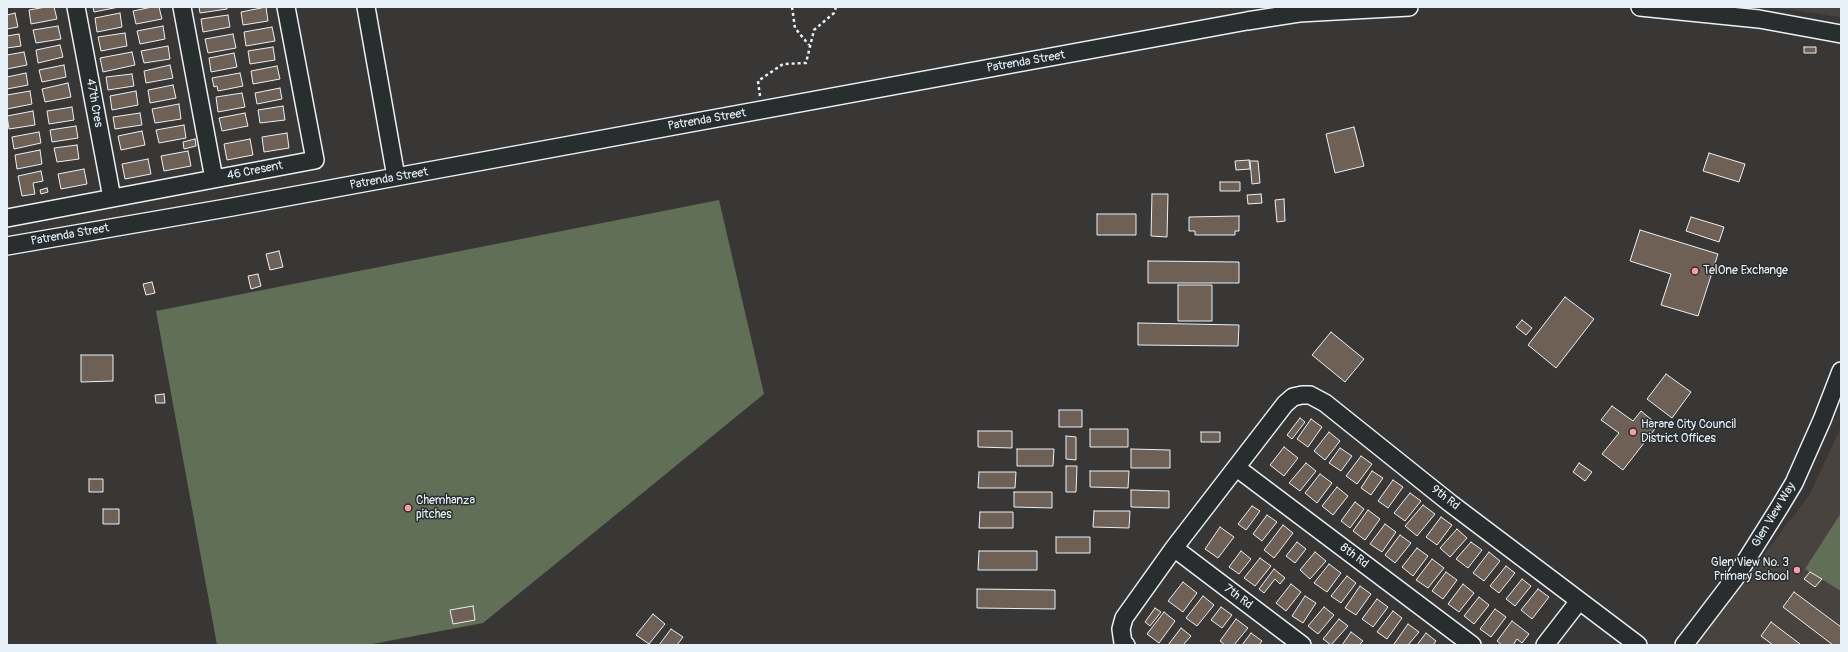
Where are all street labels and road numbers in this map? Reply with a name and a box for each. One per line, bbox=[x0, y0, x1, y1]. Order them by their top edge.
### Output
street label: Patrenda Street bbox=[986, 48, 1066, 76]
street label: 47th Cres bbox=[83, 78, 105, 128]
street label: Patrenda Street bbox=[667, 106, 747, 134]
street label: 46 Cresent bbox=[226, 159, 284, 183]
street label: Patrenda Street bbox=[349, 165, 429, 193]
street label: Patrenda Street bbox=[30, 221, 110, 249]
street label: Glen View Way bbox=[1749, 480, 1799, 550]
street label: 9th Rd bbox=[1428, 482, 1462, 514]
street label: 8th Rd bbox=[1337, 541, 1371, 571]
street label: 7th Rd bbox=[1221, 582, 1255, 612]

